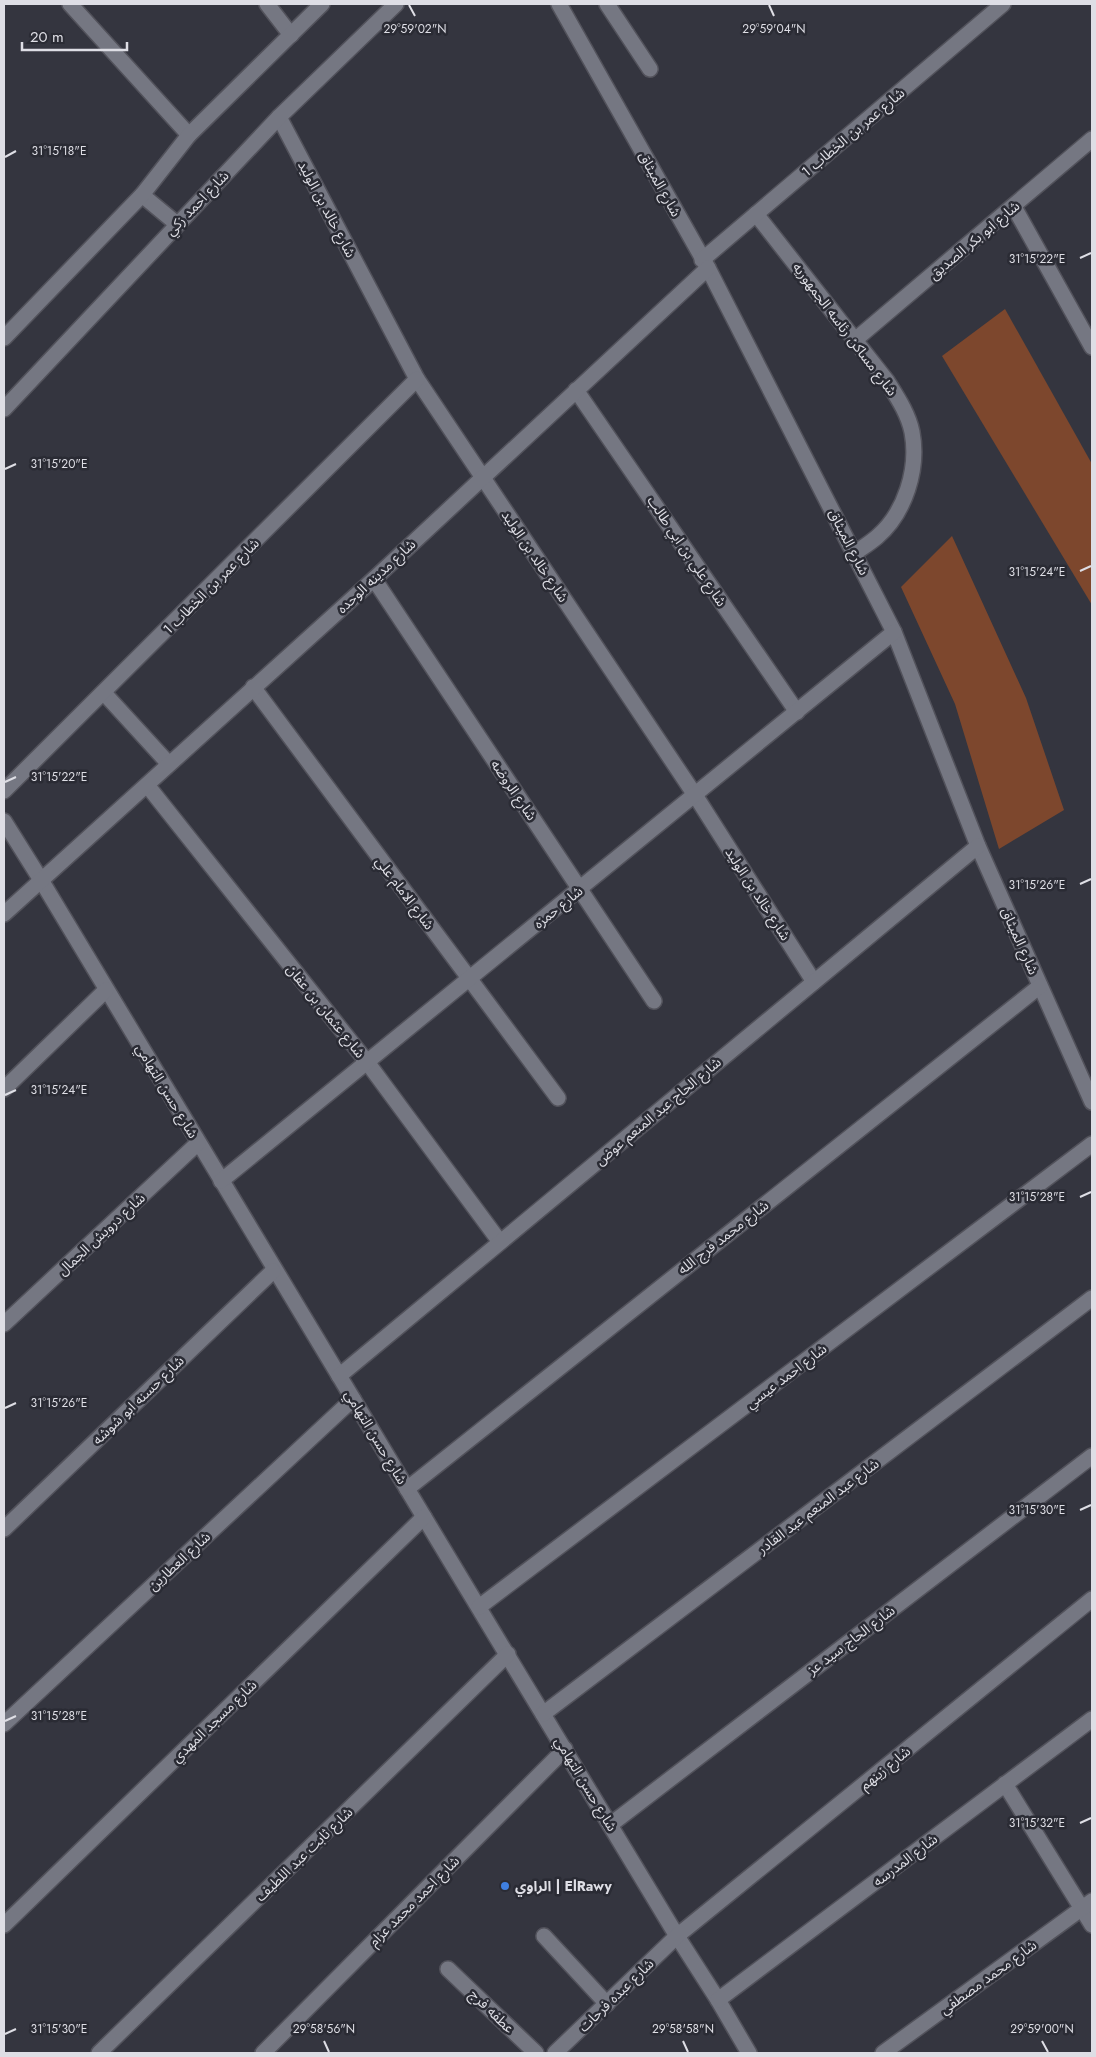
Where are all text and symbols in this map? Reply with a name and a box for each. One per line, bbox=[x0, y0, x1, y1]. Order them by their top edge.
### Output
scale bar bbox=[22, 20, 128, 52]
text: 29°59'02"N bbox=[383, 20, 447, 38]
text: 29°59'04"N bbox=[742, 20, 806, 38]
text: 20 m bbox=[30, 26, 64, 48]
street label: شارع عمر بن الخطاب 1 bbox=[797, 83, 909, 182]
text: 31°15'18"E bbox=[31, 142, 87, 160]
street label: شارع الميثاق bbox=[633, 148, 686, 221]
street label: شارع خالد بن الوليد bbox=[292, 157, 361, 261]
street label: شارع احمد زكي bbox=[161, 166, 234, 241]
street label: شارع ابو بكر الصديق bbox=[924, 196, 1024, 285]
text: 31°15'22"E bbox=[1009, 250, 1065, 268]
street label: شارع مساكن رئاسه الجمهوريه bbox=[787, 258, 902, 401]
text: 31°15'20"E bbox=[30, 455, 88, 473]
street label: شارع علي بن ابي طالب bbox=[641, 492, 732, 611]
street label: شارع الميثاق bbox=[823, 505, 874, 579]
street label: شارع خالد بن الوليد bbox=[496, 506, 573, 607]
street label: شارع عمر بن الخطاب 1 bbox=[158, 533, 264, 639]
street label: شارع مدينه الوحده bbox=[332, 534, 421, 619]
text: 31°15'24"E bbox=[1009, 563, 1065, 581]
street label: شارع الروضه bbox=[485, 756, 542, 825]
text: 31°15'22"E bbox=[31, 768, 87, 786]
street label: شارع خالد بن الوليد bbox=[720, 844, 796, 945]
street label: شارع الامام علي bbox=[370, 852, 439, 934]
text: 31°15'26"E bbox=[1009, 876, 1065, 894]
street label: شارع حمزه bbox=[529, 881, 588, 934]
street label: شارع الميثاق bbox=[995, 904, 1044, 978]
street label: شارع عثمان بن عفان bbox=[281, 960, 370, 1063]
street label: شارع حسن التهامي bbox=[130, 1040, 203, 1143]
street label: شارع الحاج عبد المنعم عوض bbox=[591, 1052, 726, 1171]
text: 31°15'24"E bbox=[31, 1081, 87, 1099]
street label: شارع درويش الجمال bbox=[53, 1188, 150, 1281]
text: 31°15'28"E bbox=[1009, 1188, 1065, 1206]
street label: شارع محمد فرج الله bbox=[673, 1195, 773, 1280]
street label: شارع احمد عيسي bbox=[741, 1339, 832, 1414]
street label: شارع حسنه ابو شوشه bbox=[88, 1351, 189, 1450]
street label: شارع حسن التهامي bbox=[339, 1386, 412, 1489]
text: 31°15'26"E bbox=[31, 1394, 87, 1412]
street label: شارع عبد المنعم عبد القادر bbox=[752, 1454, 884, 1560]
text: 31°15'30"E bbox=[1009, 1501, 1065, 1519]
street label: شارع العطارين bbox=[143, 1527, 215, 1596]
street label: شارع الحاج سيد عز bbox=[802, 1600, 900, 1681]
street label: شارع مسجد المهدي bbox=[167, 1675, 262, 1768]
text: 31°15'28"E bbox=[31, 1707, 87, 1725]
street label: شارع حسن التهامي bbox=[549, 1733, 622, 1836]
street label: شارع زينهم bbox=[855, 1741, 915, 1795]
street label: شارع ثابت عبد اللطيف bbox=[251, 1802, 358, 1906]
text: 31°15'32"E bbox=[1009, 1814, 1065, 1832]
street label: شارع المدرسه bbox=[868, 1829, 942, 1892]
street label: شارع احمد محمد عزام bbox=[364, 1851, 465, 1952]
place label: الراوي | ElRawy bbox=[515, 1876, 612, 1897]
marker: الراوي | ElRawy bbox=[499, 1880, 511, 1892]
street label: شارع محمد مصطفي bbox=[935, 1935, 1041, 2020]
street label: شارع عبده فرحات bbox=[574, 1954, 659, 2037]
street label: عطفه فرج bbox=[464, 1984, 519, 2038]
text: 31°15'30"E bbox=[31, 2020, 87, 2038]
text: 29°58'56"N bbox=[293, 2020, 355, 2038]
text: 29°58'58"N bbox=[652, 2020, 714, 2038]
text: 29°59'00"N bbox=[1010, 2020, 1074, 2038]

